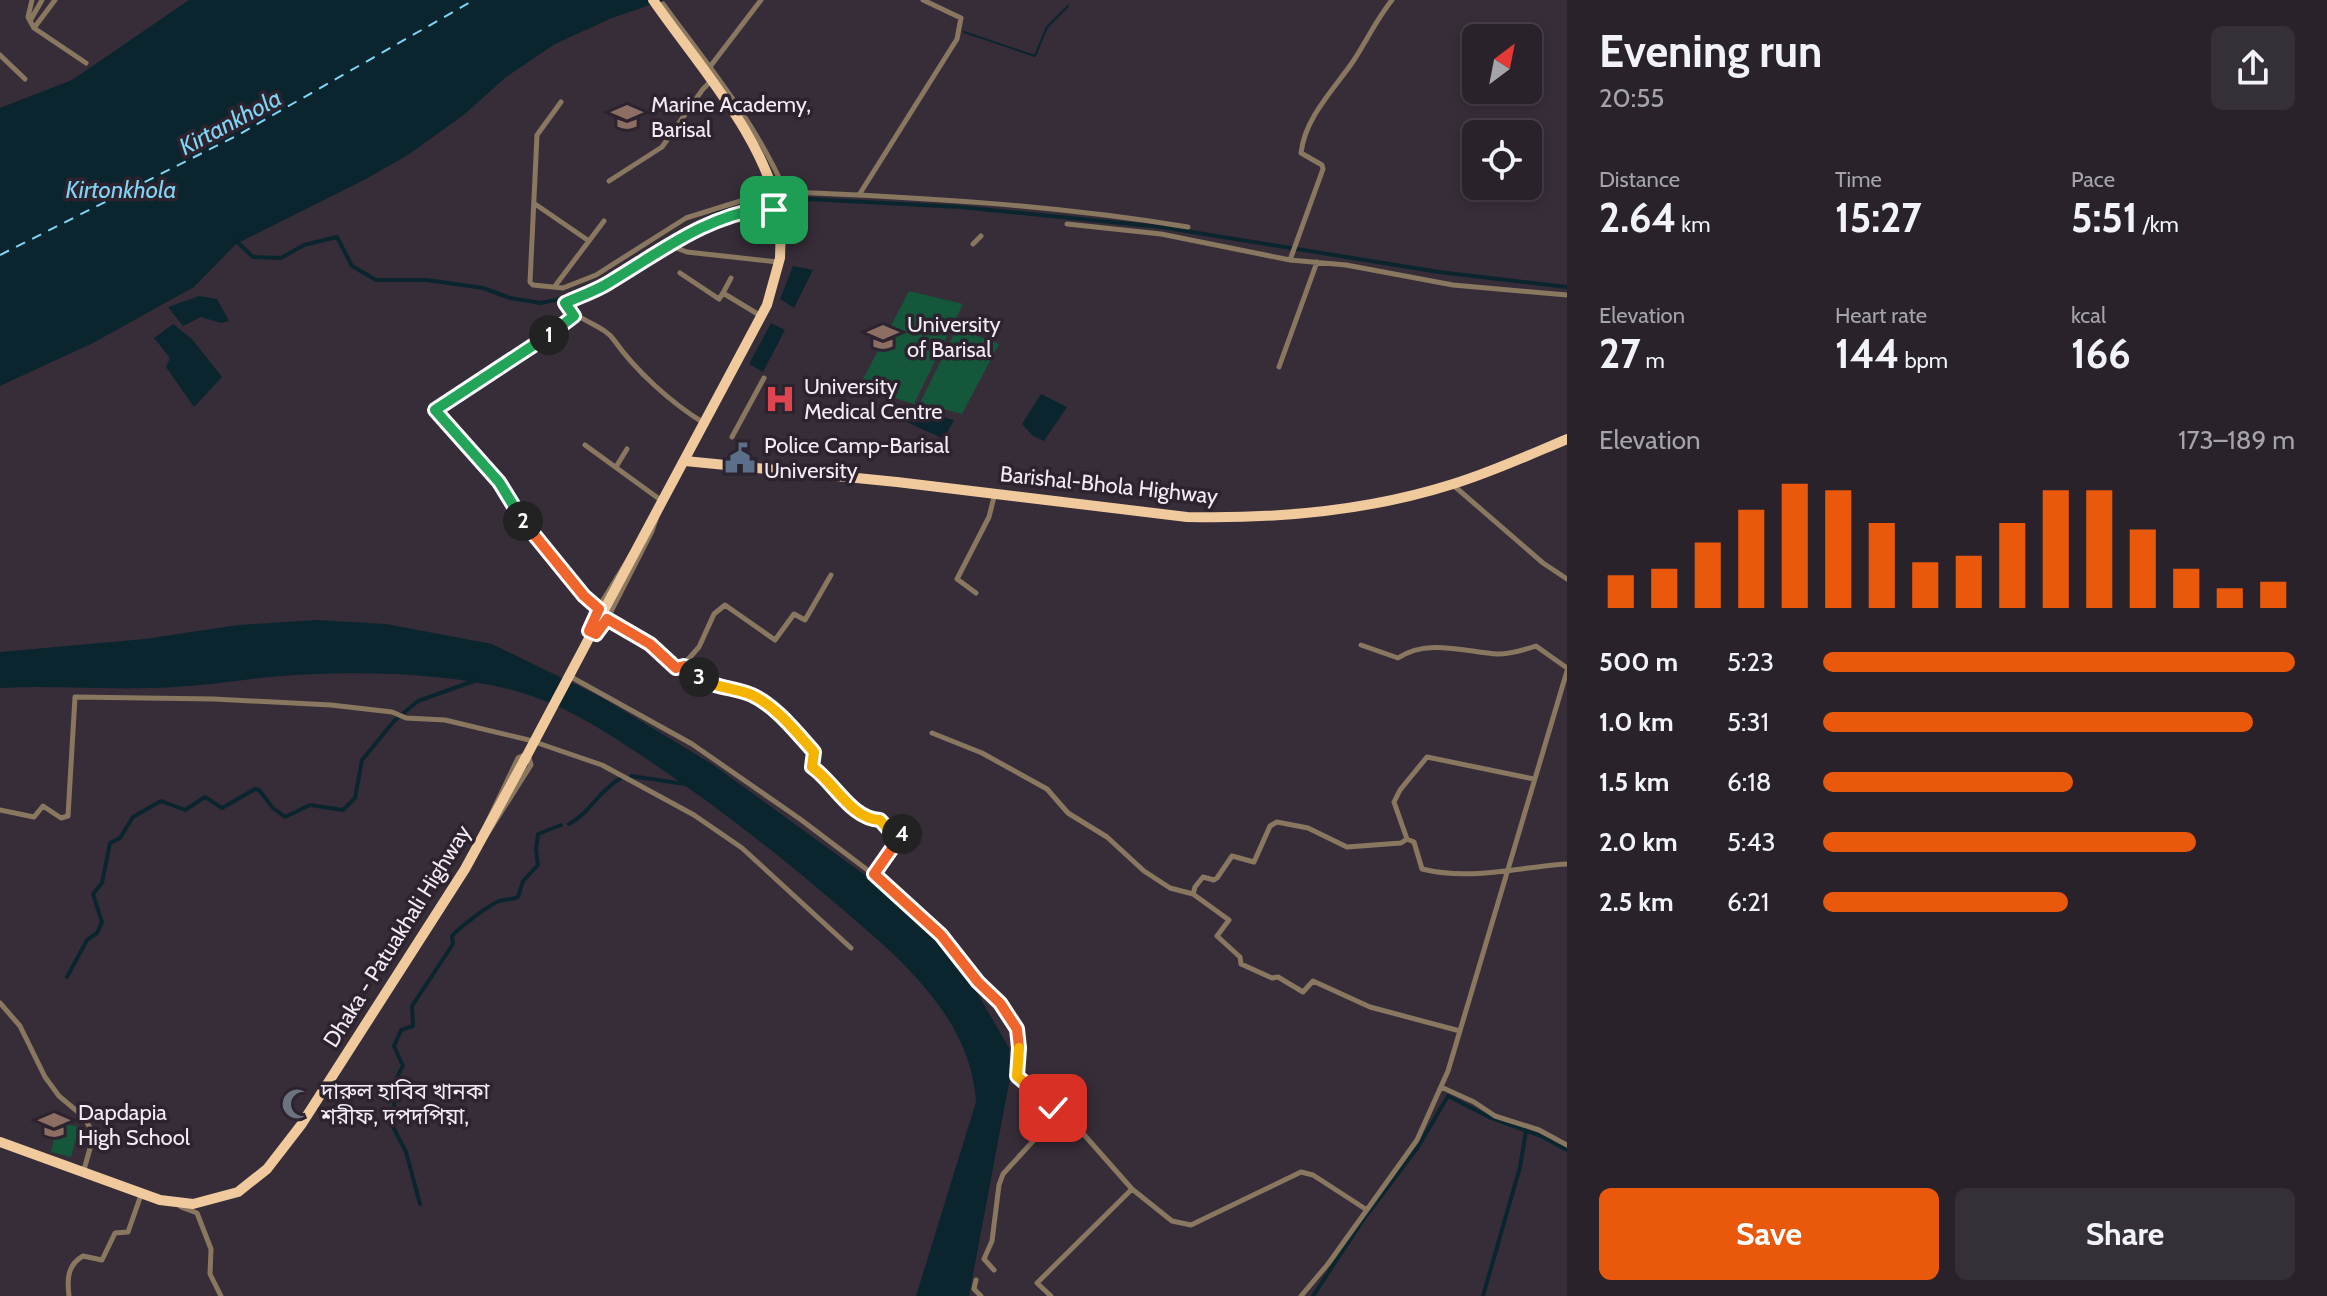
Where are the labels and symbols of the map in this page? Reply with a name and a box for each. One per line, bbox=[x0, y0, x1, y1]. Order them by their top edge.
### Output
north arrow bbox=[1462, 24, 1542, 104]
water label: Kirtankhola bbox=[174, 83, 286, 161]
place label: Marine Academy, Barisal bbox=[651, 91, 811, 143]
school or university icon: Marine Academy, Barisal bbox=[610, 100, 644, 134]
water label: Kirtonkhola bbox=[65, 175, 177, 204]
pin bbox=[740, 176, 808, 244]
place label: University of Barisal bbox=[907, 311, 1001, 363]
pin: 1 bbox=[529, 315, 569, 355]
school or university icon: University of Barisal bbox=[866, 320, 900, 354]
place label: University Medical Centre bbox=[804, 373, 942, 425]
hospital icon: University Medical Centre bbox=[763, 382, 797, 416]
place label: Police Camp-Barisal University bbox=[764, 432, 950, 484]
public building icon: Police Camp-Barisal University bbox=[723, 441, 757, 475]
street label: Barishal-Bhola Highway bbox=[999, 460, 1219, 510]
pin: 2 bbox=[503, 501, 543, 541]
pin: 3 bbox=[679, 657, 719, 697]
pin: 4 bbox=[882, 814, 922, 854]
street label: Dhaka - Patuakhali Highway bbox=[317, 820, 477, 1052]
pin bbox=[1019, 1074, 1087, 1142]
place label: দারুল হাবিব খানকা শরীফ, দপদপিয়া, bbox=[320, 1078, 490, 1130]
mosque icon: দারুল হাবিব খানকা শরীফ, দপদপিয়া, bbox=[280, 1087, 314, 1121]
place label: Dapdapia High School bbox=[78, 1099, 191, 1151]
school or university icon: Dapdapia High School bbox=[37, 1108, 71, 1142]

